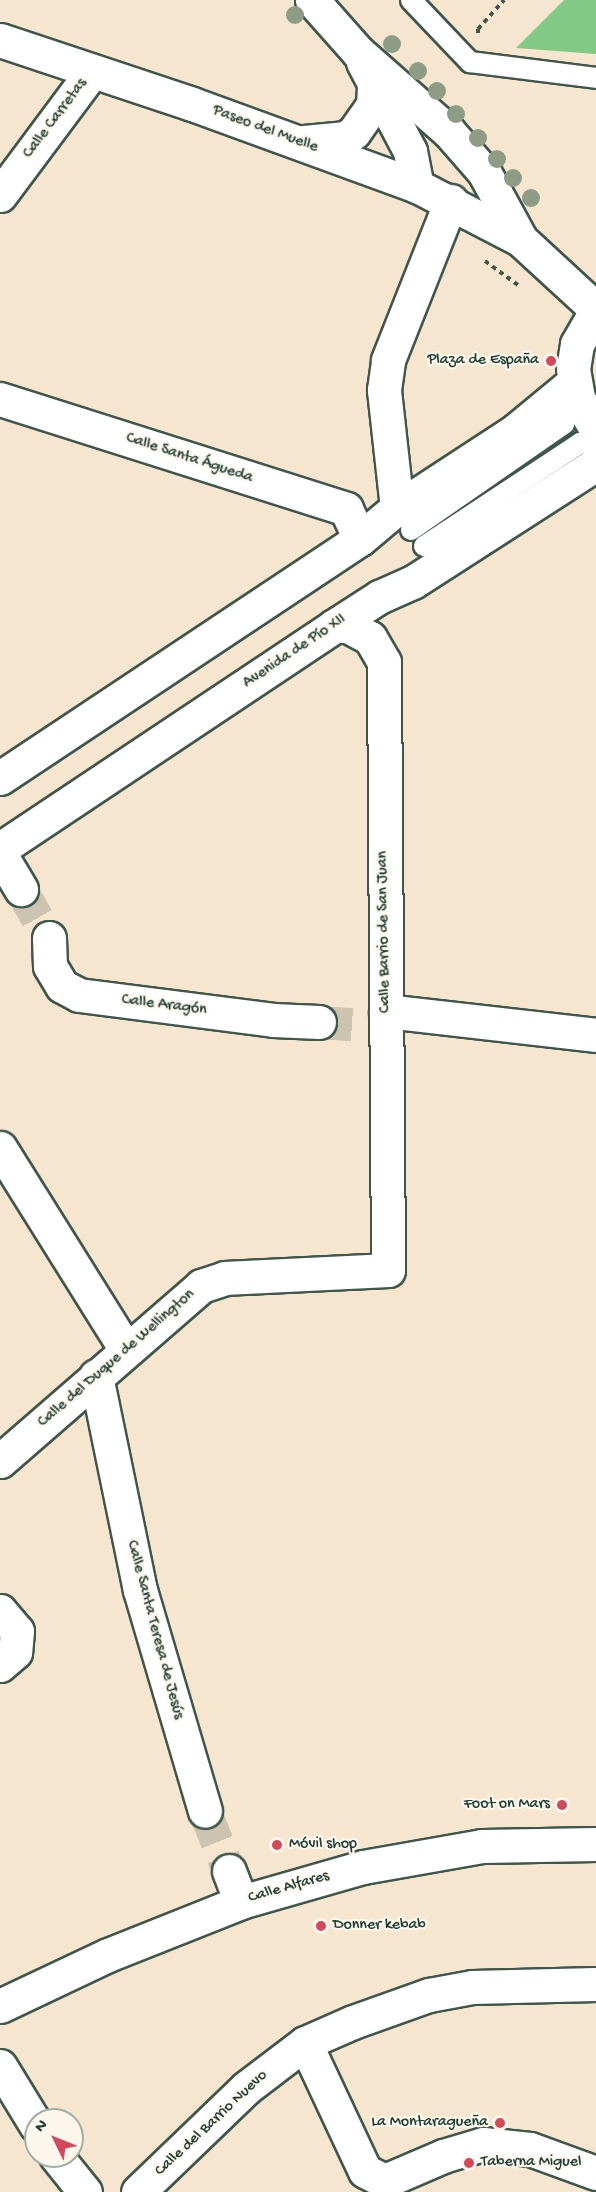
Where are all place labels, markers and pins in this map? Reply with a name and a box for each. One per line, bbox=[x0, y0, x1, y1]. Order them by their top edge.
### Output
place label: Plaza de España bbox=[428, 351, 539, 371]
marker: Plaza de España bbox=[544, 354, 558, 368]
place label: Foot on Mars bbox=[464, 1795, 550, 1815]
marker: Foot on Mars bbox=[555, 1798, 569, 1812]
place label: Móvil shop bbox=[289, 1835, 357, 1855]
marker: Móvil shop bbox=[270, 1838, 284, 1852]
place label: Donner kebab bbox=[333, 1916, 426, 1936]
marker: Donner kebab bbox=[314, 1919, 328, 1933]
place label: La Montaragueña bbox=[371, 2113, 488, 2133]
marker: La Montaragueña bbox=[493, 2116, 507, 2130]
place label: Taberna Miguel bbox=[481, 2153, 582, 2173]
marker: Taberna Miguel bbox=[462, 2156, 476, 2170]

